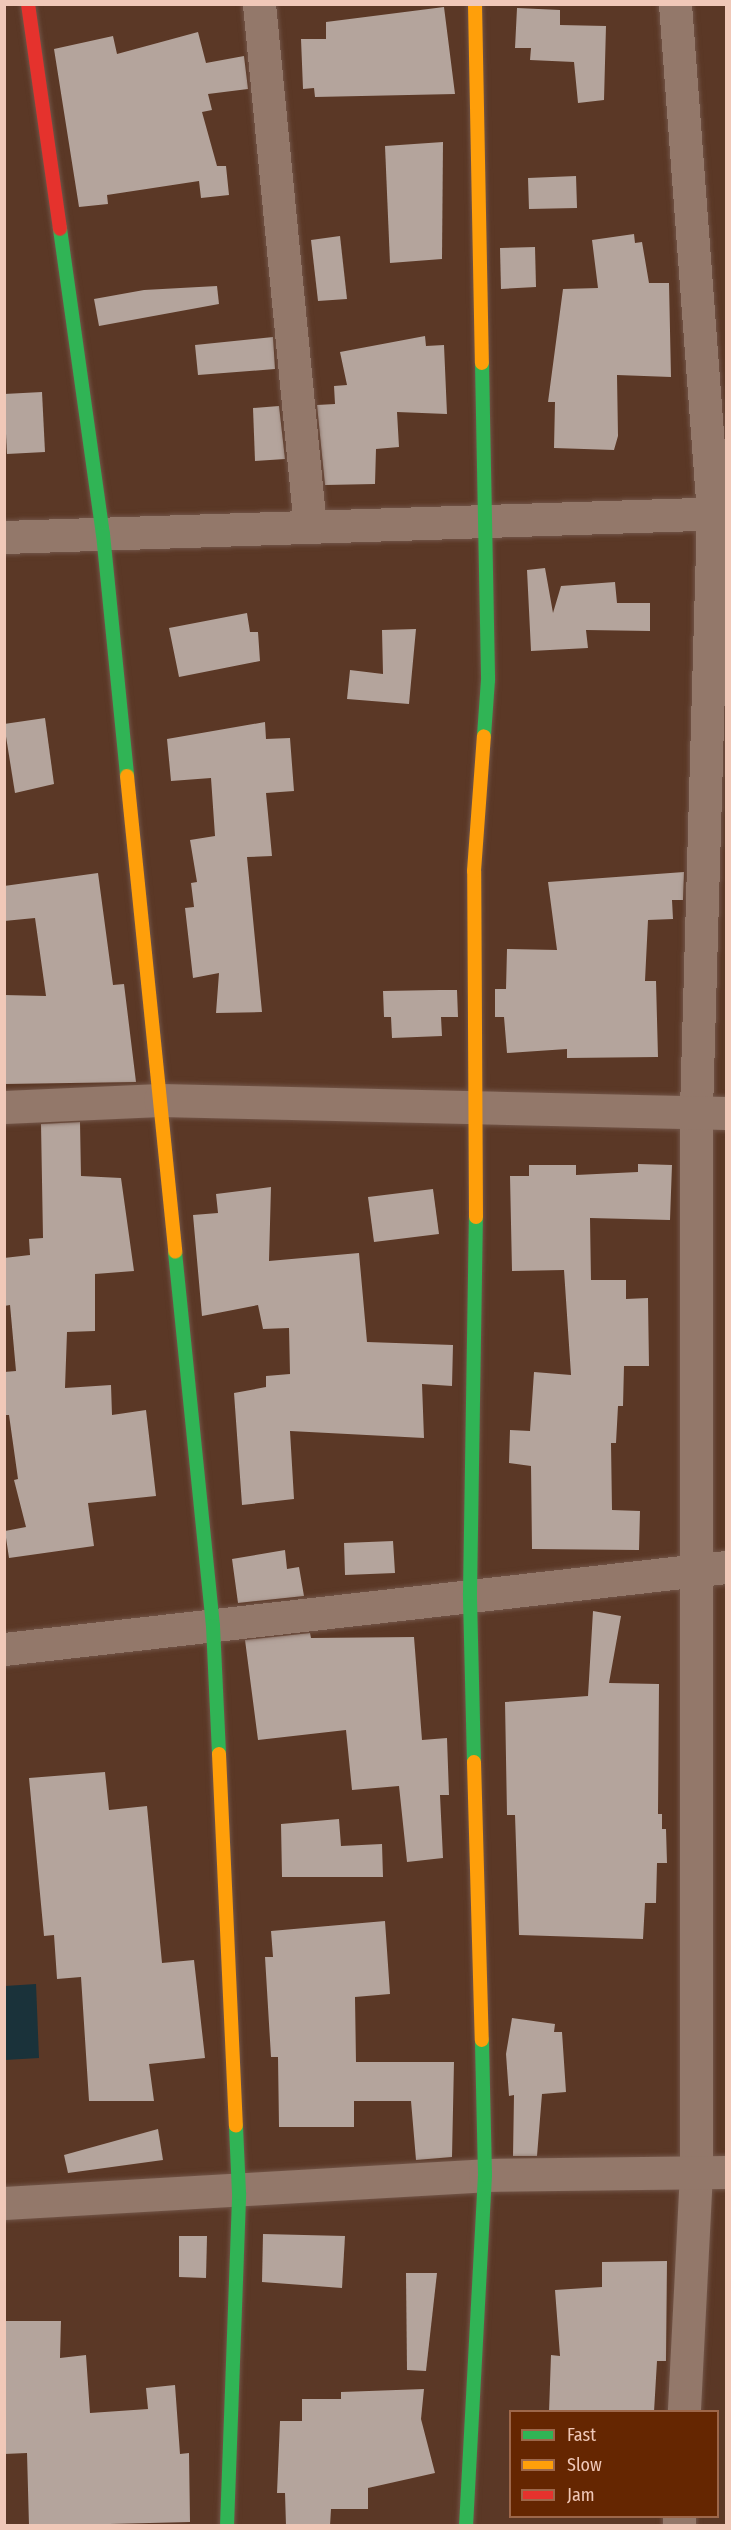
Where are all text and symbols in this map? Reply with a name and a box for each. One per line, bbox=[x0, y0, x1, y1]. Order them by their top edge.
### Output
legend bbox=[509, 2410, 719, 2518]
text: Fast bbox=[567, 2424, 596, 2446]
text: Slow bbox=[567, 2454, 602, 2476]
text: Jam bbox=[567, 2484, 595, 2506]

